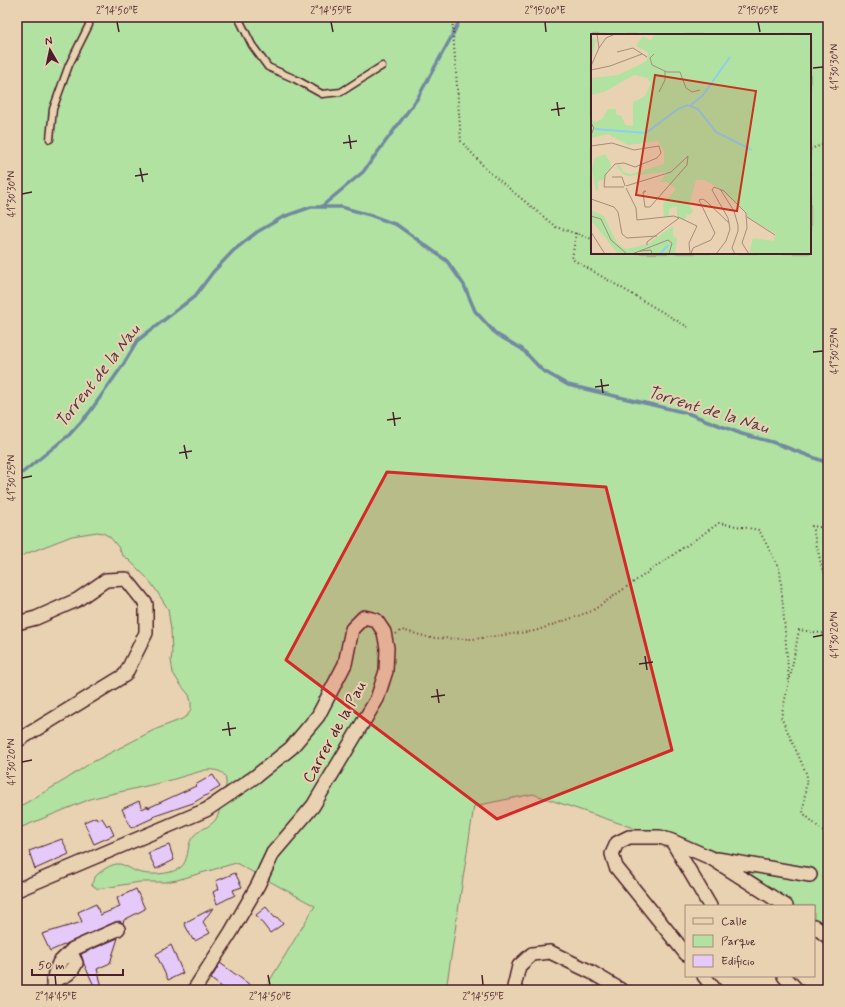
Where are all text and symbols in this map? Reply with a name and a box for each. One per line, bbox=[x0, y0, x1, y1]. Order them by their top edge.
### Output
text: 2°14'50"E bbox=[96, 4, 138, 18]
text: 2°14'55"E bbox=[310, 4, 352, 18]
text: 2°15'00"E bbox=[525, 4, 566, 18]
text: 2°15'05"E bbox=[738, 4, 778, 18]
north arrow bbox=[30, 30, 70, 70]
text: N bbox=[44, 34, 53, 49]
inset map bbox=[591, 34, 811, 254]
text: 41°30'30"N bbox=[828, 43, 842, 90]
text: 41°30'30"N bbox=[5, 170, 19, 217]
water label: Torrent de la Nau bbox=[51, 319, 146, 432]
text: 41°30'25"N bbox=[828, 327, 842, 374]
water label: Torrent de la Nau bbox=[645, 381, 773, 439]
text: 41°30'25"N bbox=[5, 454, 19, 501]
text: 41°30'20"N bbox=[828, 611, 842, 658]
street label: Carrer de la Pau bbox=[298, 677, 372, 787]
text: 41°30'20"N bbox=[5, 738, 19, 785]
legend bbox=[685, 905, 815, 977]
text: Calle bbox=[721, 914, 747, 930]
text: Parque bbox=[721, 934, 756, 950]
scale bar bbox=[32, 951, 123, 977]
text: Edificio bbox=[721, 954, 755, 970]
text: 50 m bbox=[38, 958, 65, 974]
text: 2°14'45"E bbox=[35, 990, 77, 1004]
text: 2°14'50"E bbox=[249, 990, 291, 1004]
text: 2°14'55"E bbox=[462, 990, 504, 1004]

